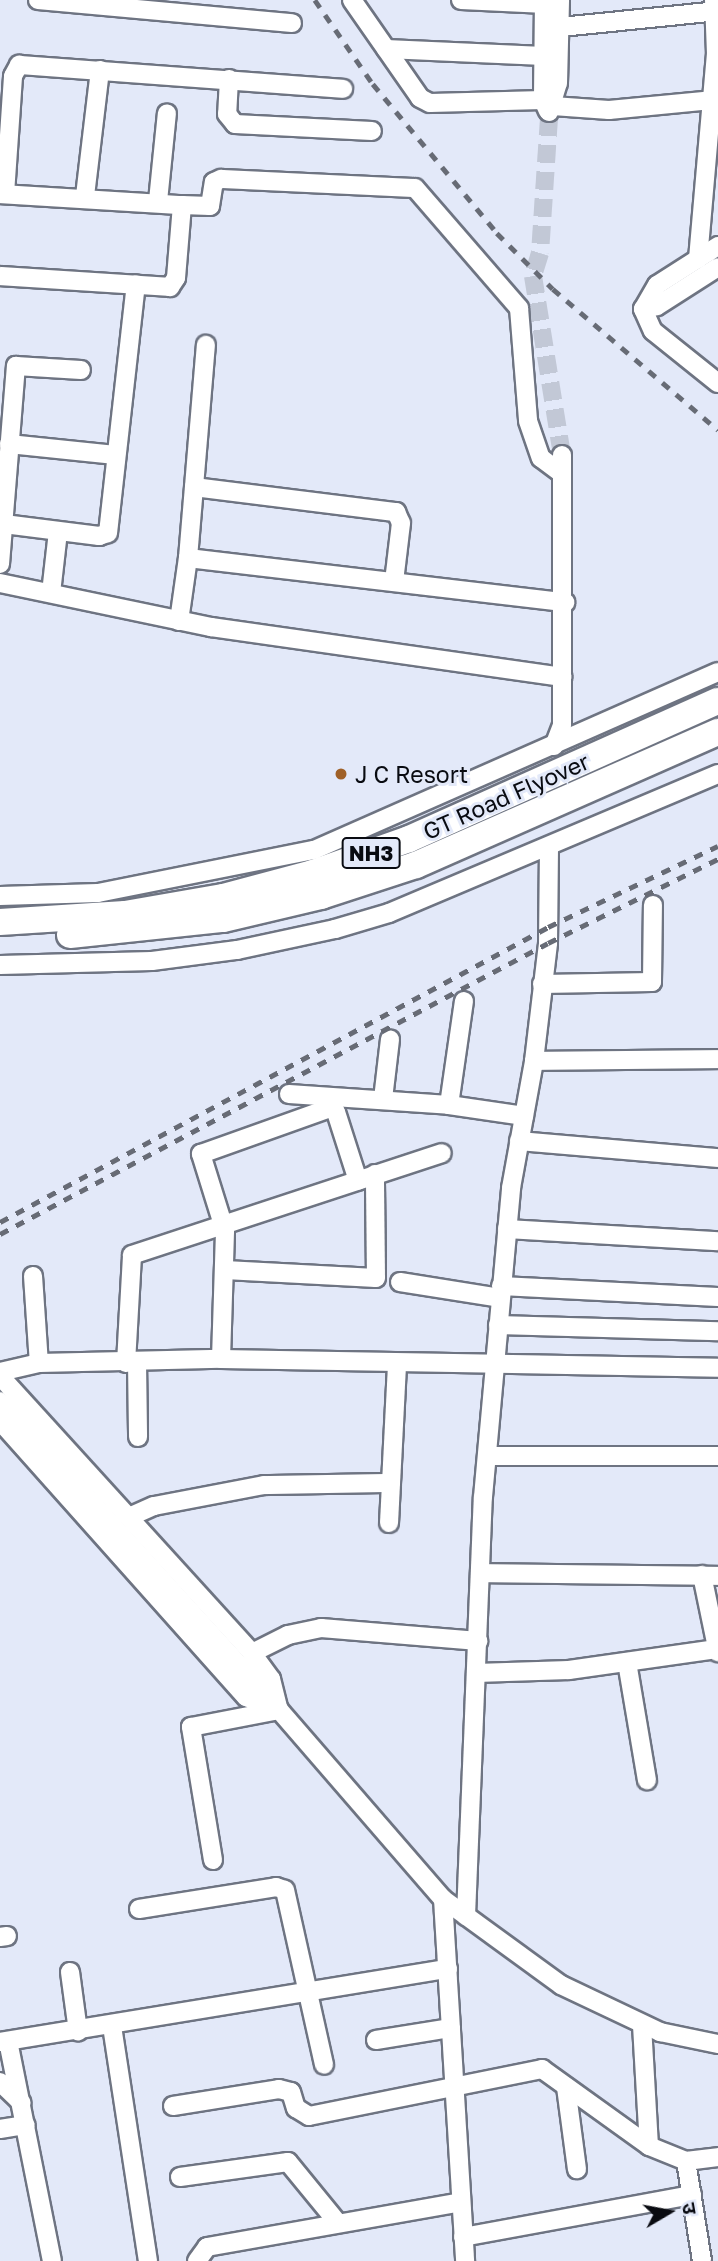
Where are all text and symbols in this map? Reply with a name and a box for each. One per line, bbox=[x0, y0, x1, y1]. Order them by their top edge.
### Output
street label: GT Road Flyover bbox=[419, 747, 593, 845]
place label: J C Resort bbox=[355, 760, 468, 788]
marker: J C Resort bbox=[333, 766, 349, 782]
road number: NH3 bbox=[341, 836, 401, 870]
north arrow bbox=[634, 2177, 704, 2247]
text: उ bbox=[678, 2201, 702, 2216]

